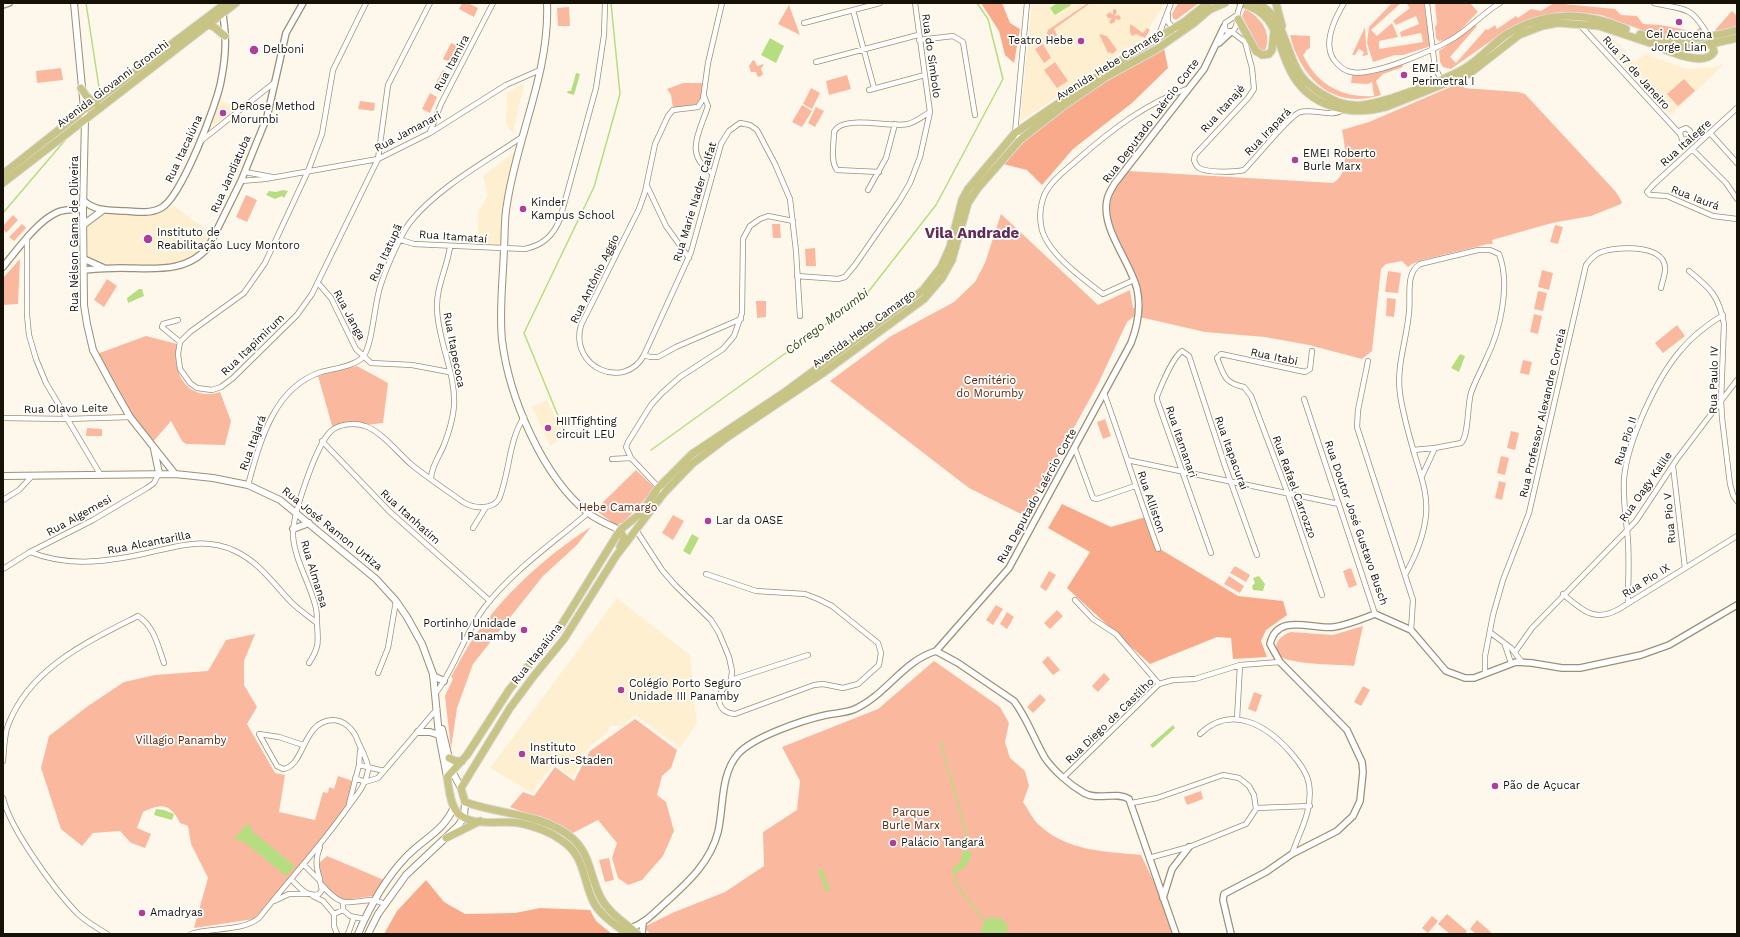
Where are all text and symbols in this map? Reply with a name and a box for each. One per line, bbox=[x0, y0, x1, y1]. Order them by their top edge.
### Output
street label: Rua do Símbolo bbox=[919, 13, 943, 99]
marker: Cei Acucena Jorge Lian bbox=[1674, 17, 1684, 27]
street label: Avenida Hebe Camargo bbox=[1054, 27, 1166, 103]
place label: Cei Acucena Jorge Lian bbox=[1646, 28, 1712, 54]
street label: Rua Itamira bbox=[432, 33, 472, 93]
place label: Teatro Hebe bbox=[1008, 34, 1073, 48]
street label: Rua 17 de Janeiro bbox=[1600, 34, 1672, 112]
marker: Teatro Hebe bbox=[1076, 36, 1086, 46]
street label: Avenida Giovanni Gronchi bbox=[54, 38, 172, 130]
place label: Delboni bbox=[263, 43, 304, 57]
marker: Delboni bbox=[248, 44, 260, 56]
street label: Rua Deputado Laércio Corte bbox=[1100, 56, 1202, 186]
place label: EMEI Perimetral I bbox=[1412, 62, 1475, 88]
marker: EMEI Perimetral I bbox=[1399, 70, 1409, 80]
street label: Rua Itanajé bbox=[1198, 82, 1248, 136]
place label: DeRose Method Morumbi bbox=[231, 100, 315, 126]
street label: Rua Irapará bbox=[1242, 105, 1294, 159]
marker: DeRose Method Morumbi bbox=[218, 108, 228, 118]
street label: Rua Jamanari bbox=[373, 109, 443, 155]
street label: Rua Itacaiúna bbox=[163, 113, 205, 185]
street label: Rua Italegre bbox=[1658, 117, 1714, 169]
street label: Rua Jandiatuba bbox=[208, 133, 254, 215]
street label: Rua Marie Nader Calfat bbox=[670, 141, 720, 263]
place label: EMEI Roberto Burle Marx bbox=[1303, 147, 1376, 173]
marker: EMEI Roberto Burle Marx bbox=[1290, 155, 1300, 165]
street label: Rua Nélson Gama de Oliveira bbox=[68, 156, 82, 312]
street label: Rua Iaurá bbox=[1669, 183, 1721, 213]
place label: Kinder Kampus School bbox=[531, 196, 615, 222]
marker: Kinder Kampus School bbox=[518, 204, 528, 214]
street label: Rua Itatupã bbox=[367, 222, 405, 284]
district label: Vila Andrade bbox=[925, 225, 1019, 243]
place label: Instituto de Reabilitação Lucy Montoro bbox=[157, 226, 300, 252]
street label: Rua Itamataí bbox=[418, 228, 488, 246]
street label: Rua Antônio Aggio bbox=[568, 232, 622, 326]
marker: Instituto de Reabilitação Lucy Montoro bbox=[142, 233, 154, 245]
water label: Córrego Morumbi bbox=[783, 286, 871, 358]
street label: Avenida Hebe Camargo bbox=[810, 287, 918, 371]
street label: Rua Janga bbox=[330, 288, 368, 342]
street label: Rua Itapimirum bbox=[219, 311, 287, 379]
street label: Rua Itapecoca bbox=[440, 311, 468, 389]
street label: Rua Professor Alexandre Correia bbox=[1517, 327, 1569, 499]
street label: Rua Itabi bbox=[1249, 346, 1299, 368]
street label: Rua Paulo IV bbox=[1707, 346, 1721, 414]
park label: Cemitério do Morumby bbox=[956, 374, 1024, 400]
street label: Rua Olavo Leite bbox=[24, 402, 108, 416]
street label: Rua Itamanari bbox=[1163, 404, 1199, 480]
street label: Rua Itajará bbox=[237, 414, 269, 472]
street label: Rua Itapacuraí bbox=[1212, 414, 1250, 492]
place label: HIITfighting circuit LEU bbox=[556, 415, 617, 441]
street label: Rua Pio II bbox=[1612, 415, 1640, 467]
marker: HIITfighting circuit LEU bbox=[543, 423, 553, 433]
street label: Rua Deputado Laércio Corte bbox=[994, 426, 1080, 566]
street label: Rua Rafael Carrozzo bbox=[1269, 434, 1319, 540]
street label: Rua Doutor José Gustavo Busch bbox=[1322, 439, 1390, 607]
street label: Rua Oagy Kalile bbox=[1617, 449, 1675, 525]
street label: Rua Alliston bbox=[1134, 469, 1168, 535]
street label: Rua José Ramon Urtiza bbox=[279, 484, 385, 574]
street label: Rua Itanhatim bbox=[377, 487, 443, 547]
street label: Rua Pio V bbox=[1661, 492, 1679, 544]
street label: Rua Algemesi bbox=[44, 493, 114, 539]
park label: Hebe Camargo bbox=[579, 501, 657, 515]
place label: Lar da OASE bbox=[716, 514, 783, 528]
marker: Lar da OASE bbox=[703, 516, 713, 526]
street label: Rua Alcantarilla bbox=[106, 528, 192, 558]
street label: Rua Almansa bbox=[297, 539, 331, 609]
street label: Rua Pio IX bbox=[1620, 561, 1672, 601]
place label: Portinho Unidade I Panamby bbox=[423, 617, 516, 643]
street label: Rua Itapaiúna bbox=[509, 621, 565, 687]
marker: Portinho Unidade I Panamby bbox=[519, 625, 529, 635]
street label: Rua Diego de Castilho bbox=[1063, 675, 1157, 767]
place label: Colégio Porto Seguro Unidade III Panamby bbox=[629, 677, 741, 703]
marker: Colégio Porto Seguro Unidade III Panamby bbox=[616, 685, 626, 695]
park label: Villagio Panamby bbox=[135, 734, 227, 748]
place label: Instituto Martius-Staden bbox=[530, 741, 613, 767]
marker: Instituto Martius-Staden bbox=[517, 749, 527, 759]
place label: Pão de Açucar bbox=[1503, 779, 1580, 793]
marker: Pão de Açucar bbox=[1490, 781, 1500, 791]
park label: Parque Burle Marx bbox=[882, 806, 940, 832]
place label: Palácio Tangará bbox=[901, 836, 984, 850]
marker: Palácio Tangará bbox=[888, 838, 898, 848]
place label: Amadryas bbox=[150, 906, 203, 920]
marker: Amadryas bbox=[137, 908, 147, 918]

